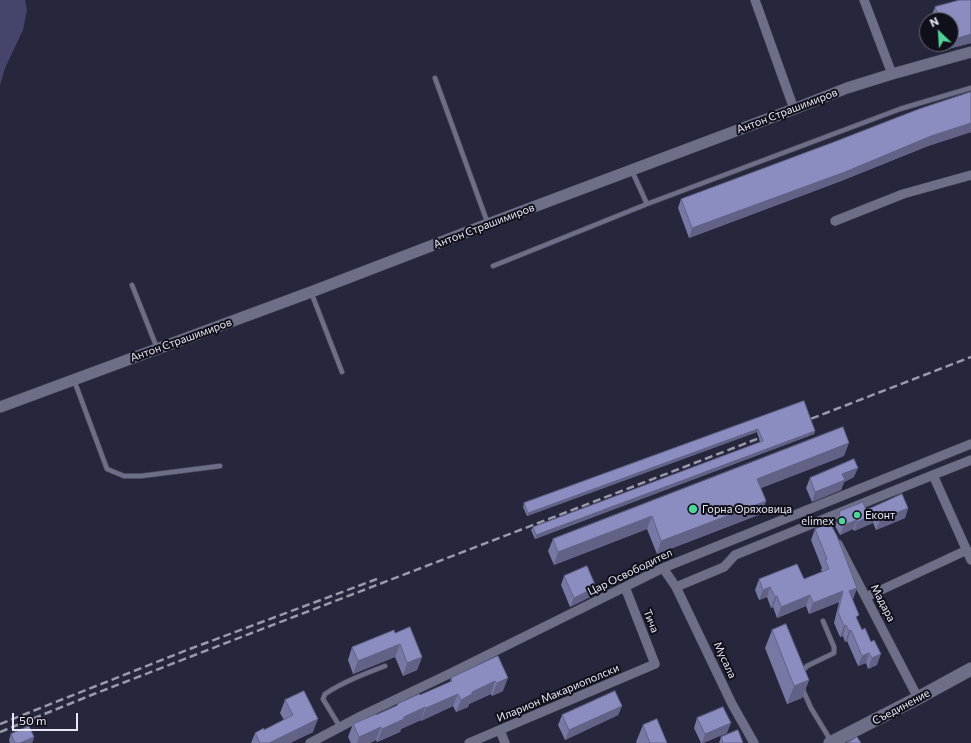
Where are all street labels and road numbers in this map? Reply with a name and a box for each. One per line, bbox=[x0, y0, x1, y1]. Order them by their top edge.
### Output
street label: Антон Страшимиров bbox=[735, 86, 839, 136]
street label: Антон Страшимиров bbox=[432, 201, 536, 251]
street label: Антон Страшимиров bbox=[128, 316, 234, 364]
street label: Цар Освободител bbox=[585, 546, 675, 598]
street label: Мадара bbox=[868, 582, 898, 624]
street label: Тича bbox=[640, 607, 662, 635]
street label: Мусала bbox=[711, 640, 739, 680]
street label: Иларион Макариополски bbox=[495, 661, 621, 725]
street label: Съединение bbox=[870, 686, 932, 728]

